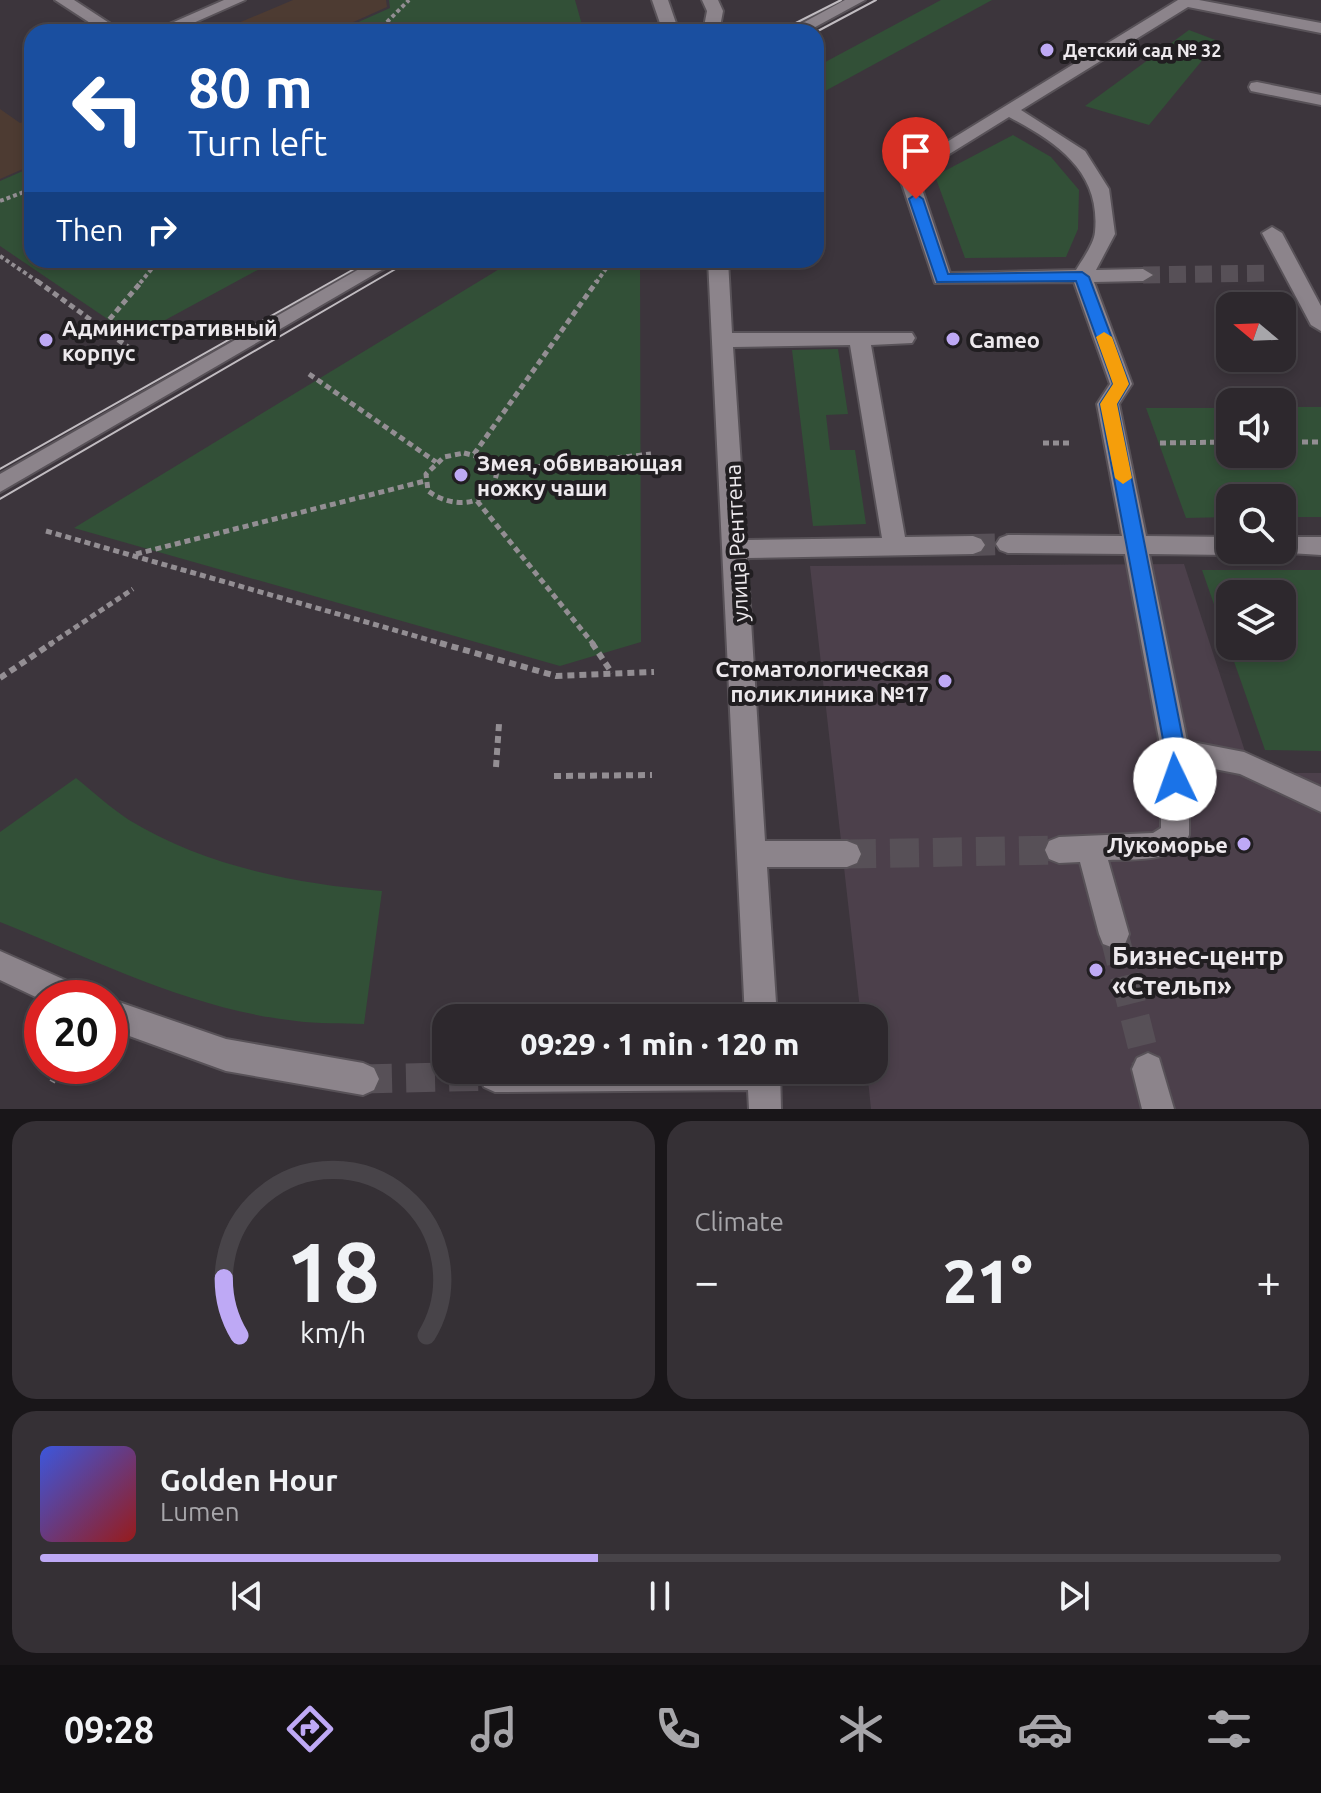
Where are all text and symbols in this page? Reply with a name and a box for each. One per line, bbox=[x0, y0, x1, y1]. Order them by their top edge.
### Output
place label: Детский сад № 32 bbox=[1063, 40, 1221, 60]
marker: Детский сад № 32 bbox=[1038, 41, 1056, 59]
icon: left bbox=[56, 56, 160, 160]
text: 80 m bbox=[188, 56, 313, 119]
pin bbox=[882, 117, 950, 199]
text: Turn left bbox=[188, 122, 327, 163]
icon: arrive bbox=[894, 129, 938, 173]
icon: right bbox=[140, 208, 184, 252]
text: Then bbox=[56, 213, 124, 247]
north arrow bbox=[1216, 292, 1296, 372]
map controls bbox=[1216, 292, 1296, 660]
place label: Административный корпус bbox=[62, 315, 278, 365]
place label: Cameo bbox=[969, 327, 1040, 352]
marker: Cameo bbox=[944, 330, 962, 348]
marker: Административный корпус bbox=[37, 331, 55, 349]
button: sound bbox=[1216, 388, 1296, 468]
place label: Змея, обвивающая ножку чаши bbox=[477, 450, 683, 500]
street label: улица Рентгена bbox=[719, 463, 753, 623]
marker: Змея, обвивающая ножку чаши bbox=[452, 466, 470, 484]
button: search bbox=[1216, 484, 1296, 564]
button: layers bbox=[1216, 580, 1296, 660]
place label: Стоматологическая поликлиника №17 bbox=[715, 656, 929, 706]
marker: Стоматологическая поликлиника №17 bbox=[936, 672, 954, 690]
position arrow bbox=[1133, 737, 1217, 821]
place label: Лукоморье bbox=[1107, 832, 1228, 857]
marker: Лукоморье bbox=[1235, 835, 1253, 853]
place label: Бизнес-центр «Стельп» bbox=[1112, 941, 1284, 1000]
marker: Бизнес-центр «Стельп» bbox=[1087, 961, 1105, 979]
speed limit sign: 20 bbox=[24, 980, 128, 1084]
text: 09:29 · 1 min · 120 m bbox=[521, 1027, 799, 1061]
text: Climate bbox=[695, 1207, 784, 1236]
text: 18 bbox=[286, 1224, 380, 1318]
text: 21° bbox=[943, 1247, 1032, 1314]
text: − bbox=[695, 1256, 719, 1305]
text: + bbox=[1256, 1256, 1281, 1305]
text: km/h bbox=[300, 1316, 366, 1348]
text: Golden Hour bbox=[160, 1463, 338, 1497]
text: Lumen bbox=[160, 1497, 240, 1526]
icon: previous bbox=[225, 1574, 269, 1618]
icon: pause bbox=[638, 1574, 682, 1618]
icon: next bbox=[1052, 1574, 1096, 1618]
icon: directions bbox=[282, 1701, 338, 1757]
icon: music bbox=[466, 1701, 522, 1757]
icon: phone bbox=[650, 1701, 706, 1757]
icon: climate bbox=[833, 1701, 889, 1757]
icon: car bbox=[1017, 1701, 1073, 1757]
icon: filters bbox=[1201, 1701, 1257, 1757]
text: 09:28 bbox=[64, 1709, 154, 1750]

